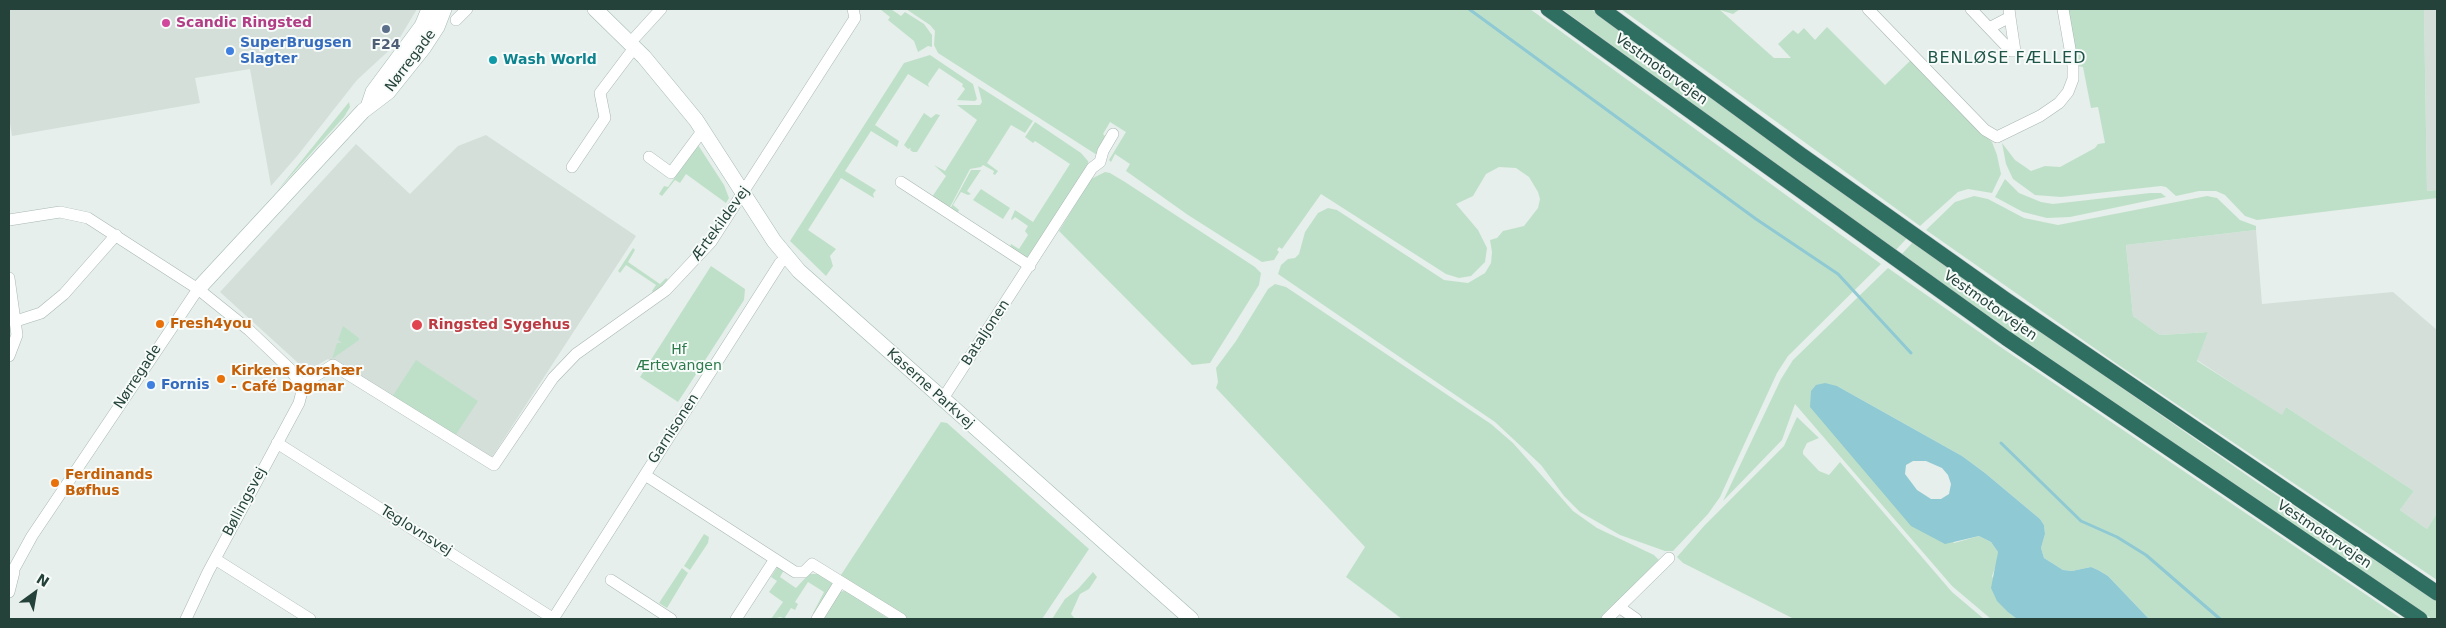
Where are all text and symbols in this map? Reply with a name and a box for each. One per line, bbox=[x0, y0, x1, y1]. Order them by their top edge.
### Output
place label: Scandic Ringsted bbox=[176, 15, 312, 31]
marker: Scandic Ringsted bbox=[160, 17, 172, 29]
marker: F24 bbox=[380, 23, 392, 35]
street label: Nørregade bbox=[382, 27, 440, 95]
street label: Vestmotorvejen bbox=[1611, 31, 1711, 109]
place label: SuperBrugsen Slagter bbox=[240, 35, 352, 68]
place label: F24 bbox=[371, 37, 401, 53]
marker: SuperBrugsen Slagter bbox=[224, 45, 236, 57]
district label: BENLØSE FÆLLED bbox=[1926, 49, 2088, 69]
place label: Wash World bbox=[503, 52, 597, 68]
marker: Wash World bbox=[487, 54, 499, 66]
street label: Ærtekildevej bbox=[688, 184, 754, 264]
street label: Vestmotorvejen bbox=[1940, 268, 2040, 344]
street label: Bataljonen bbox=[959, 297, 1013, 369]
place label: Fresh4you bbox=[170, 316, 252, 332]
place label: Ringsted Sygehus bbox=[428, 317, 570, 333]
marker: Fresh4you bbox=[154, 318, 166, 330]
marker: Ringsted Sygehus bbox=[410, 318, 424, 332]
street label: Nørregade bbox=[111, 342, 165, 412]
park label: Hf Ærtevangen bbox=[636, 342, 722, 374]
street label: Kaserne Parkvej bbox=[883, 345, 977, 433]
place label: Kirkens Korshær - Café Dagmar bbox=[231, 363, 362, 396]
marker: Kirkens Korshær - Café Dagmar bbox=[215, 373, 227, 385]
place label: Fornis bbox=[161, 377, 210, 393]
marker: Fornis bbox=[145, 379, 157, 391]
street label: Garnisonen bbox=[645, 391, 703, 467]
street label: Bøllingsvej bbox=[220, 465, 270, 539]
place label: Ferdinands Bøfhus bbox=[65, 467, 153, 500]
marker: Ferdinands Bøfhus bbox=[49, 477, 61, 489]
street label: Vestmotorvejen bbox=[2274, 497, 2374, 573]
street label: Teglovnsvej bbox=[377, 502, 455, 560]
north arrow bbox=[10, 568, 60, 618]
text: N bbox=[34, 570, 52, 590]

